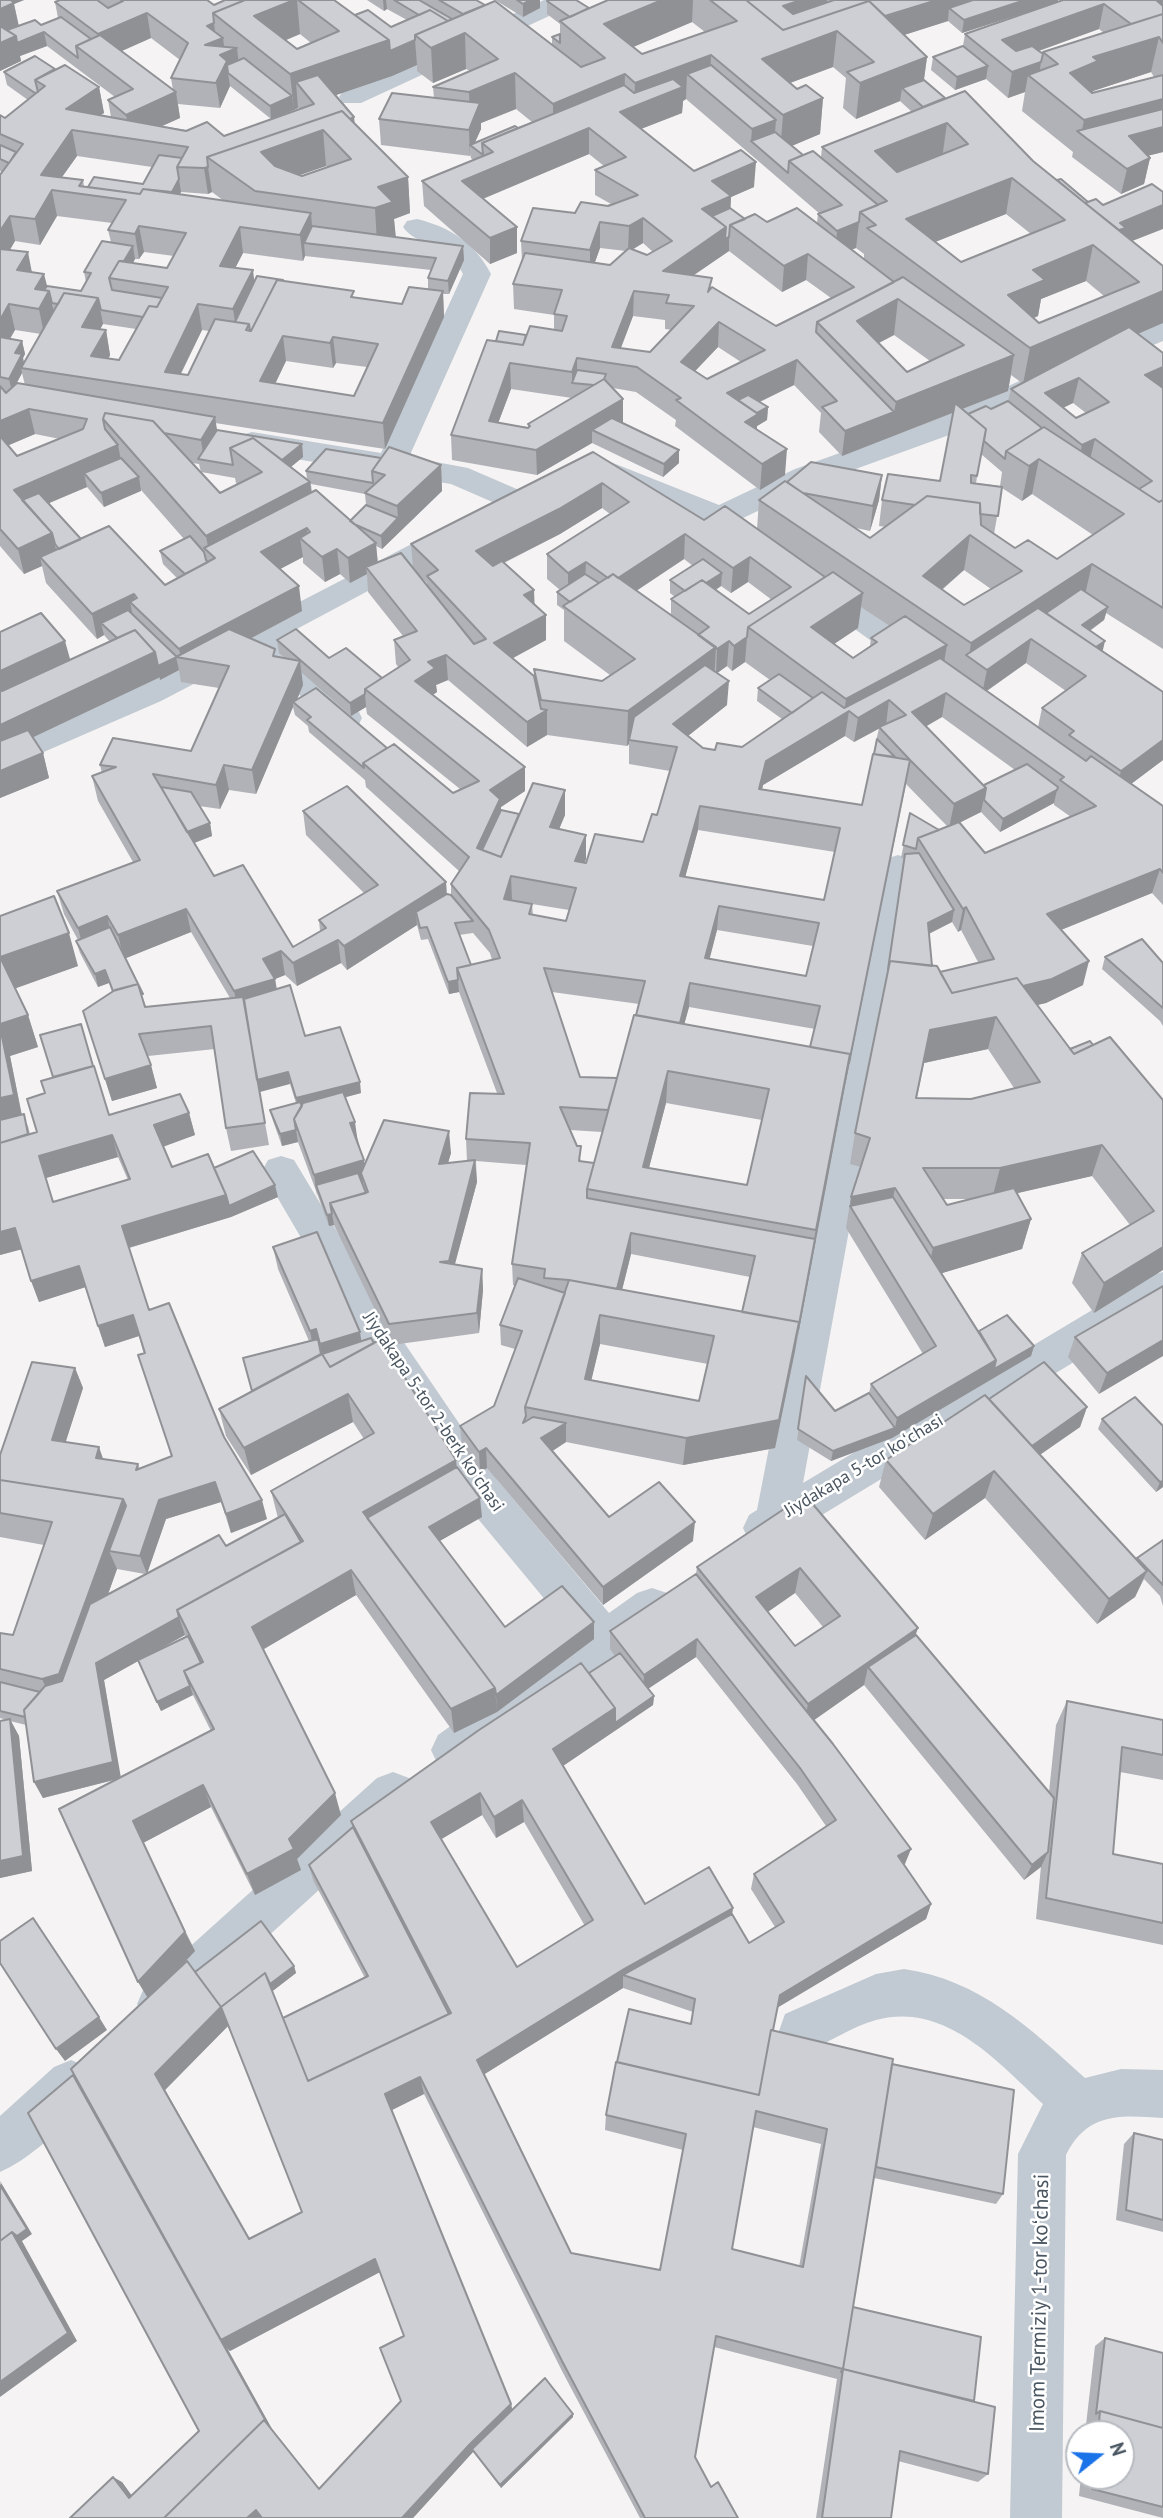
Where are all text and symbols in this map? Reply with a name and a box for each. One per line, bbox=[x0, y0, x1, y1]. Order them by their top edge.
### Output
street label: Jiydakapa 5-tor 2-berk koʻchasi bbox=[358, 1308, 508, 1516]
street label: Jiydakapa 5-tor koʻchasi bbox=[780, 1410, 948, 1522]
street label: Imom Termiziy 1-tor koʻchasi bbox=[1025, 2174, 1055, 2432]
north arrow bbox=[1065, 2420, 1135, 2490]
text: N bbox=[1105, 2439, 1131, 2459]

